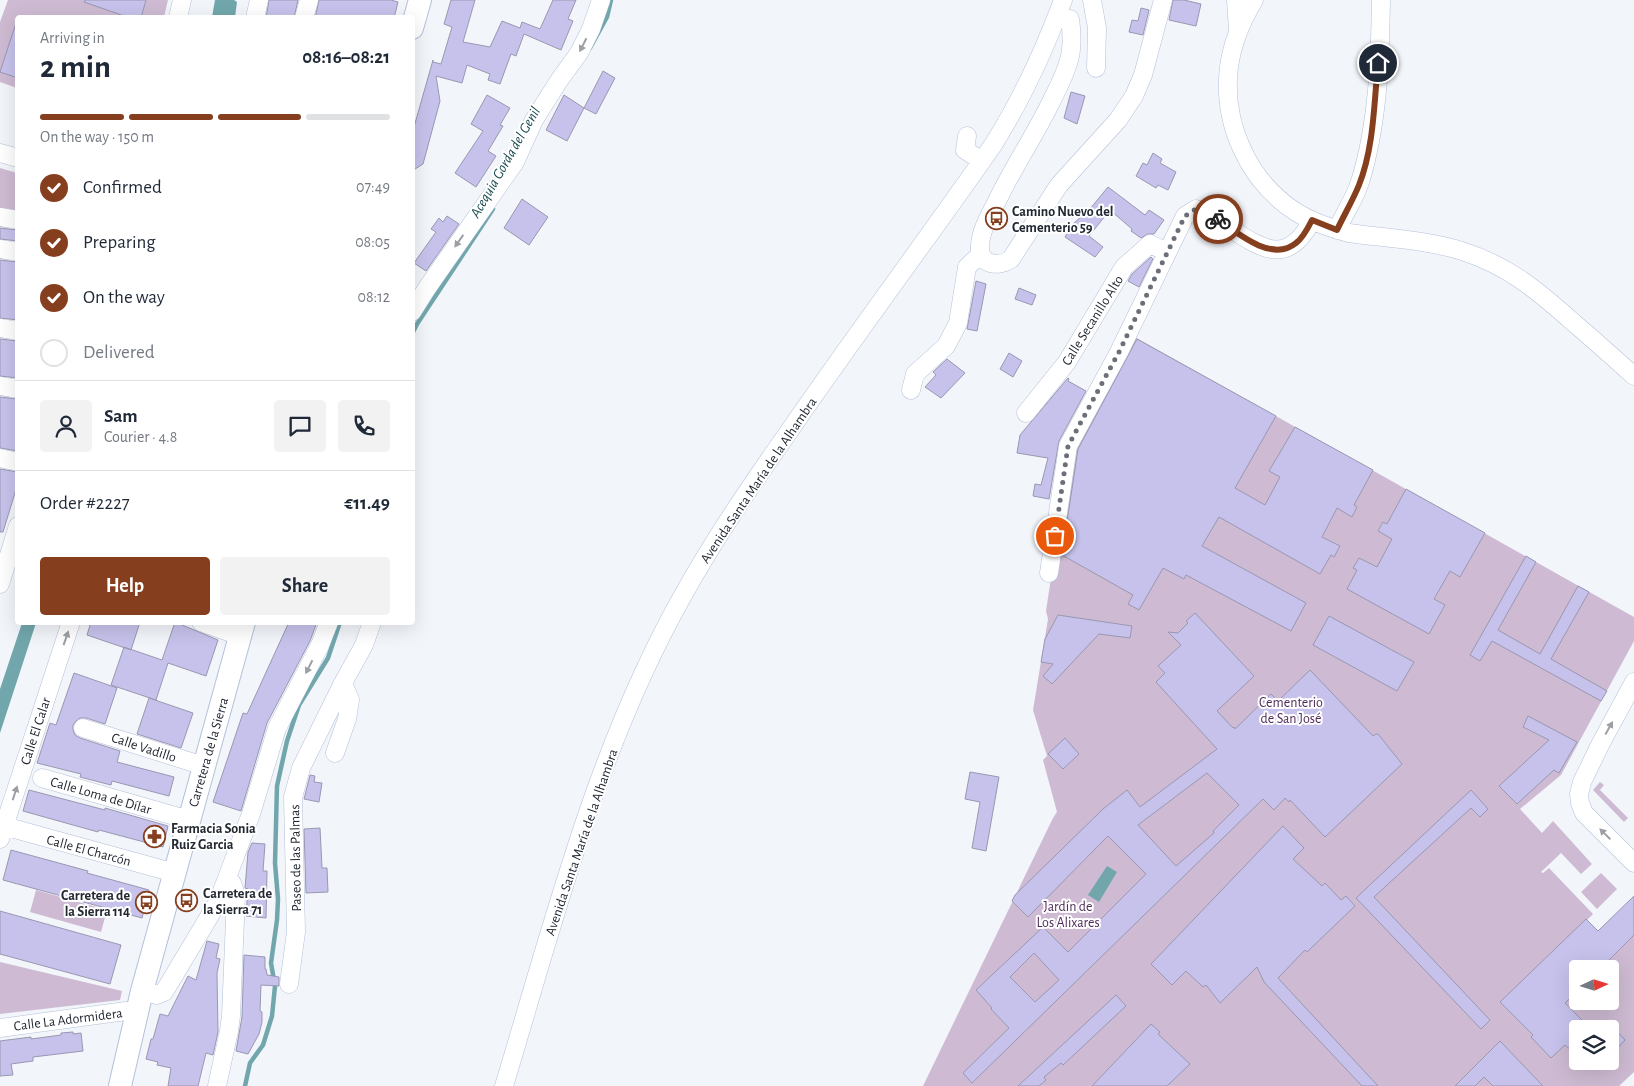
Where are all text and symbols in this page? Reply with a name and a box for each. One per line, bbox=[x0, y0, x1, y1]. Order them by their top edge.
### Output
text: Arriving in bbox=[40, 30, 105, 46]
one-way arrow bbox=[579, 38, 587, 52]
pin bbox=[1357, 42, 1399, 84]
text: 08:16–08:21 bbox=[302, 48, 390, 67]
icon: home bbox=[1364, 49, 1392, 77]
text: 2 min bbox=[40, 51, 111, 83]
water label: Acequia Gorda del Genil bbox=[467, 104, 543, 221]
text: On the way · 150 m bbox=[40, 129, 154, 145]
icon: check bbox=[40, 174, 68, 202]
text: Confirmed bbox=[83, 178, 162, 197]
text: 07:49 bbox=[356, 179, 390, 195]
courier bbox=[1193, 194, 1243, 244]
place label: Camino Nuevo del Cementerio 59 bbox=[1012, 205, 1113, 235]
icon: bike bbox=[1204, 205, 1232, 233]
bus stop icon: Camino Nuevo del Cementerio 59 bbox=[984, 207, 1008, 231]
icon: check bbox=[40, 229, 68, 257]
text: Preparing bbox=[83, 233, 156, 252]
text: 08:05 bbox=[355, 234, 390, 250]
one-way arrow bbox=[454, 234, 464, 248]
street label: Calle Secanillo Alto bbox=[1060, 273, 1126, 368]
icon: check bbox=[40, 284, 68, 312]
text: On the way bbox=[83, 288, 165, 307]
text: 08:12 bbox=[358, 289, 390, 305]
text: Delivered bbox=[83, 343, 155, 362]
street label: Avenida Santa María de la Alhambra bbox=[698, 395, 820, 566]
button: person bbox=[40, 400, 92, 452]
button: chat bbox=[274, 400, 326, 452]
button: phone bbox=[338, 400, 390, 452]
text: Sam bbox=[104, 407, 138, 426]
text: Courier · 4.8 bbox=[104, 429, 177, 445]
text: Order #2227 bbox=[40, 494, 130, 513]
text: €11.49 bbox=[344, 494, 390, 513]
pin bbox=[1034, 515, 1076, 557]
icon: bag bbox=[1041, 522, 1069, 550]
button: Help bbox=[40, 557, 210, 615]
button: Share bbox=[220, 557, 390, 615]
one-way arrow bbox=[63, 631, 70, 646]
one-way arrow bbox=[305, 660, 313, 674]
street label: Calle El Calar bbox=[18, 695, 54, 767]
street label: Carretera de la Sierra bbox=[187, 696, 231, 809]
park label: Cementerio de San José bbox=[1259, 696, 1323, 726]
one-way arrow bbox=[1604, 722, 1613, 735]
street label: Calle Vadillo bbox=[109, 731, 178, 765]
street label: Avenida Santa María de la Alhambra bbox=[543, 747, 621, 937]
street label: Calle Loma de Dílar bbox=[49, 775, 153, 817]
one-way arrow bbox=[11, 785, 19, 800]
street label: Paseo de las Palmas bbox=[288, 804, 304, 912]
place label: Farmacia Sonia Ruiz Garcia bbox=[171, 822, 256, 852]
pharmacy icon: Farmacia Sonia Ruiz Garcia bbox=[143, 824, 167, 848]
one-way arrow bbox=[1599, 828, 1611, 840]
street label: Calle El Charcón bbox=[45, 833, 132, 869]
place label: Carretera de la Sierra 71 bbox=[203, 887, 272, 917]
place label: Carretera de la Sierra 114 bbox=[61, 889, 130, 919]
bus stop icon: Carretera de la Sierra 71 bbox=[175, 889, 199, 913]
bus stop icon: Carretera de la Sierra 114 bbox=[134, 891, 158, 915]
park label: Jardín de Los Alixares bbox=[1036, 900, 1100, 930]
north arrow bbox=[1569, 960, 1619, 1010]
map controls bbox=[1569, 960, 1619, 1070]
street label: Calle La Adormidera bbox=[13, 1006, 124, 1034]
button: layers bbox=[1569, 1020, 1619, 1070]

